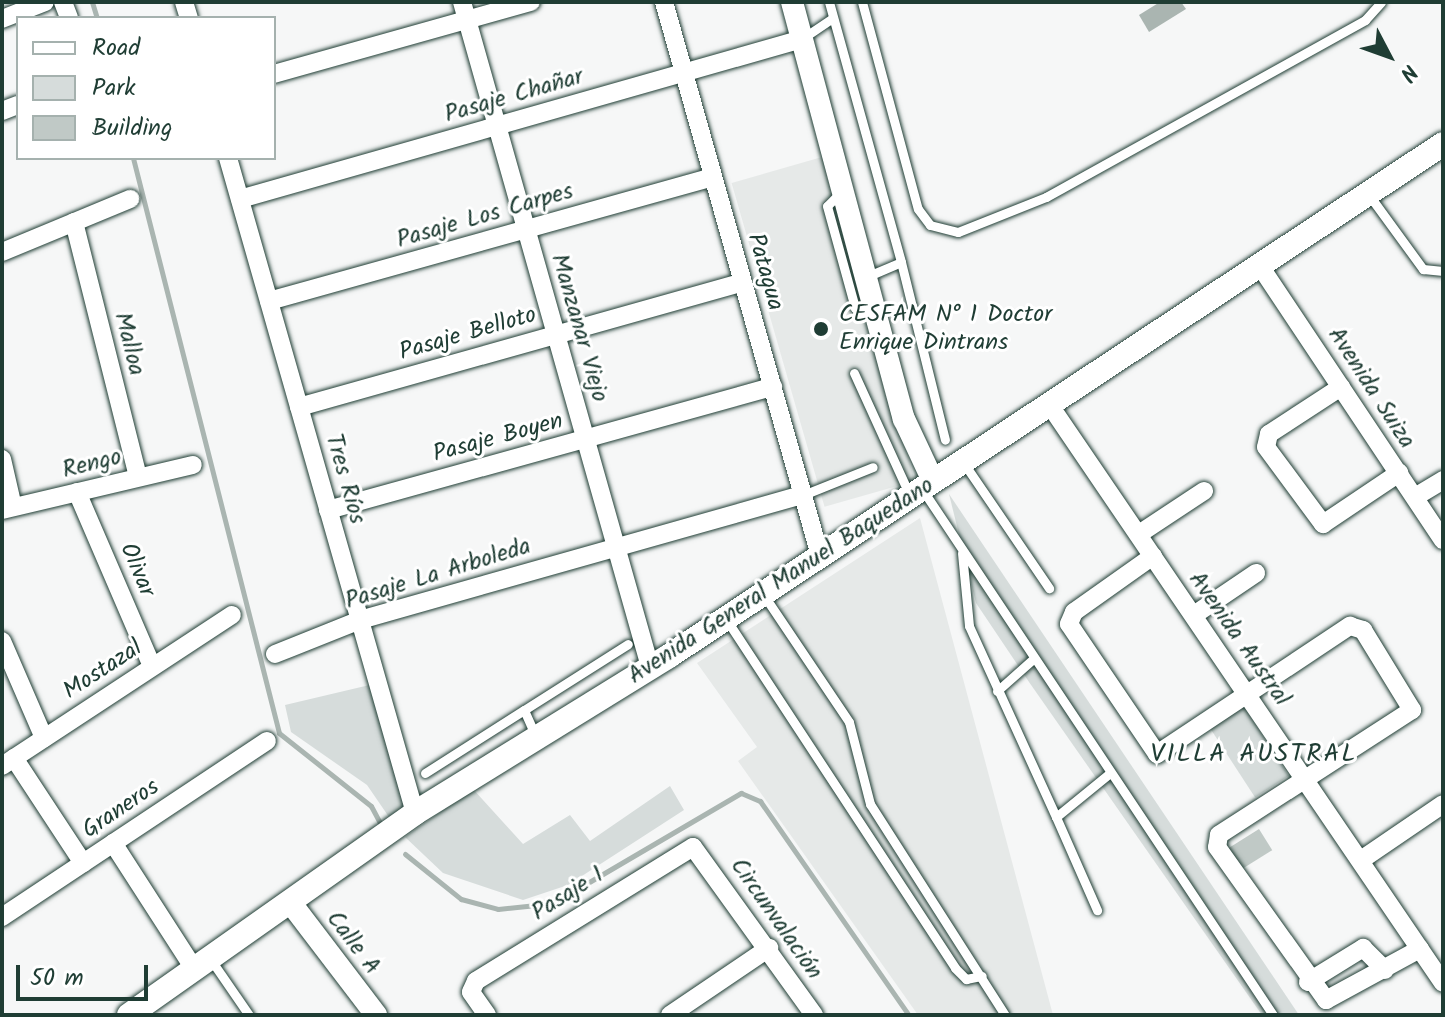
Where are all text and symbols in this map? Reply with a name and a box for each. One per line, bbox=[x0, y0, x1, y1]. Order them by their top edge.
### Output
legend bbox=[16, 16, 276, 160]
north arrow bbox=[1349, 16, 1429, 96]
text: Road bbox=[92, 29, 140, 68]
text: N bbox=[1390, 55, 1425, 89]
street label: Pasaje Chañar bbox=[441, 62, 587, 130]
text: Park bbox=[92, 69, 136, 108]
text: Building bbox=[92, 109, 172, 148]
street label: Pasaje Los Carpes bbox=[393, 177, 577, 255]
street label: Patagua bbox=[740, 230, 790, 314]
street label: Manzanar Viejo bbox=[544, 251, 614, 405]
street label: Pasaje Belloto bbox=[396, 301, 540, 367]
place label: CESFAM N° 1 Doctor Enrique Dintrans bbox=[839, 301, 1052, 357]
street label: Malloa bbox=[107, 309, 151, 379]
marker: CESFAM N° 1 Doctor Enrique Dintrans bbox=[810, 318, 832, 340]
street label: Avenida Suiza bbox=[1321, 322, 1421, 454]
street label: Pasaje Boyen bbox=[430, 407, 566, 469]
street label: Tres Ríos bbox=[318, 431, 372, 527]
street label: Rengo bbox=[59, 443, 125, 485]
street label: Avenida General Manuel Baquedano bbox=[623, 471, 939, 691]
street label: Pasaje La Arboleda bbox=[342, 532, 534, 616]
street label: Olivar bbox=[113, 539, 161, 601]
street label: Avenida Austral bbox=[1182, 566, 1296, 712]
street label: Mostazal bbox=[58, 634, 148, 706]
district label: VILLA AUSTRAL bbox=[1151, 739, 1357, 771]
street label: Graneros bbox=[77, 773, 165, 845]
street label: Circunvalación bbox=[724, 853, 828, 985]
street label: Pasaje 1 bbox=[527, 861, 609, 927]
street label: Calle A bbox=[320, 905, 386, 981]
scale bar bbox=[20, 949, 152, 999]
text: 50 m bbox=[30, 959, 84, 998]

